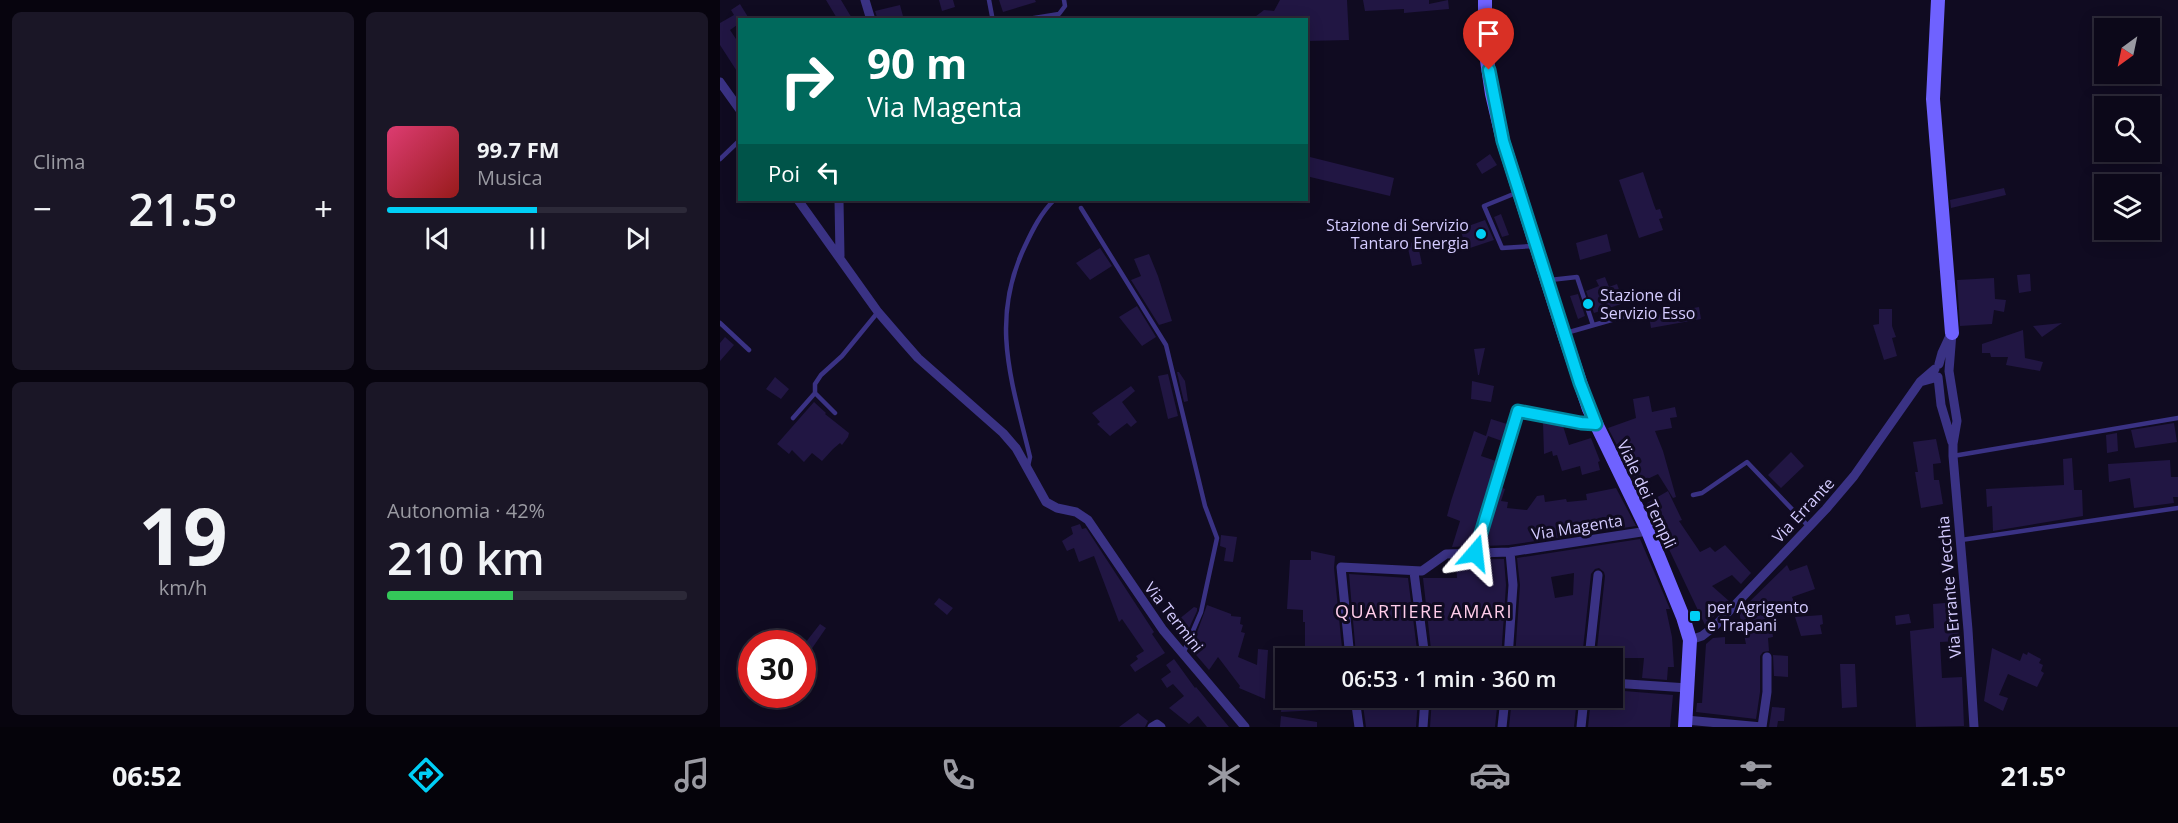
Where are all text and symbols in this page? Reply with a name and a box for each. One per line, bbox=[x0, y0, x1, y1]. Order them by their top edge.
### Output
pin bbox=[1463, 8, 1514, 70]
icon: arrive bbox=[1472, 17, 1505, 50]
north arrow bbox=[2094, 18, 2160, 84]
map controls bbox=[2094, 18, 2160, 240]
text: 90 m bbox=[867, 34, 967, 91]
icon: right bbox=[768, 42, 846, 120]
text: Via Magenta bbox=[867, 88, 1022, 125]
button: search bbox=[2094, 96, 2160, 162]
text: 99.7 FM bbox=[477, 134, 560, 164]
text: Clima bbox=[33, 148, 85, 175]
icon: left bbox=[812, 156, 845, 189]
text: Poi bbox=[768, 158, 800, 188]
text: Musica bbox=[477, 164, 543, 191]
button: layers bbox=[2094, 174, 2160, 240]
text: 21.5° bbox=[129, 178, 237, 239]
text: − bbox=[33, 186, 52, 231]
text: + bbox=[314, 186, 333, 231]
place label: Stazione di Servizio Tantaro Energia bbox=[1326, 214, 1469, 254]
icon: previous bbox=[421, 222, 454, 255]
icon: pause bbox=[521, 222, 554, 255]
icon: next bbox=[621, 222, 654, 255]
marker: Stazione di Servizio Tantaro Energia bbox=[1474, 227, 1488, 241]
place label: Stazione di Servizio Esso bbox=[1600, 284, 1695, 324]
marker: Stazione di Servizio Esso bbox=[1581, 297, 1595, 311]
street label: Viale dei Templi bbox=[1612, 436, 1682, 552]
street label: Via Errante bbox=[1767, 473, 1839, 547]
text: 19 bbox=[138, 482, 228, 588]
text: Autonomia · 42% bbox=[387, 497, 545, 524]
street label: Via Magenta bbox=[1530, 509, 1624, 545]
street label: Via Errante Vecchia bbox=[1932, 515, 1966, 659]
position arrow bbox=[1443, 521, 1507, 585]
text: 210 km bbox=[387, 527, 545, 588]
text: km/h bbox=[159, 574, 207, 601]
street label: Via Termini bbox=[1140, 577, 1208, 657]
place label: per Agrigento e Trapani bbox=[1707, 596, 1809, 636]
district label: QUARTIERE AMARI bbox=[1335, 599, 1513, 623]
marker: per Agrigento e Trapani bbox=[1688, 609, 1702, 623]
speed limit sign: 30 bbox=[738, 630, 816, 708]
text: 06:53 · 1 min · 360 m bbox=[1341, 663, 1557, 693]
icon: directions bbox=[405, 754, 447, 796]
icon: music bbox=[671, 754, 713, 796]
icon: phone bbox=[937, 754, 979, 796]
icon: climate bbox=[1203, 754, 1245, 796]
icon: car bbox=[1469, 754, 1511, 796]
icon: filters bbox=[1735, 754, 1777, 796]
text: 06:52 bbox=[112, 757, 181, 794]
text: 21.5° bbox=[2000, 757, 2066, 794]

